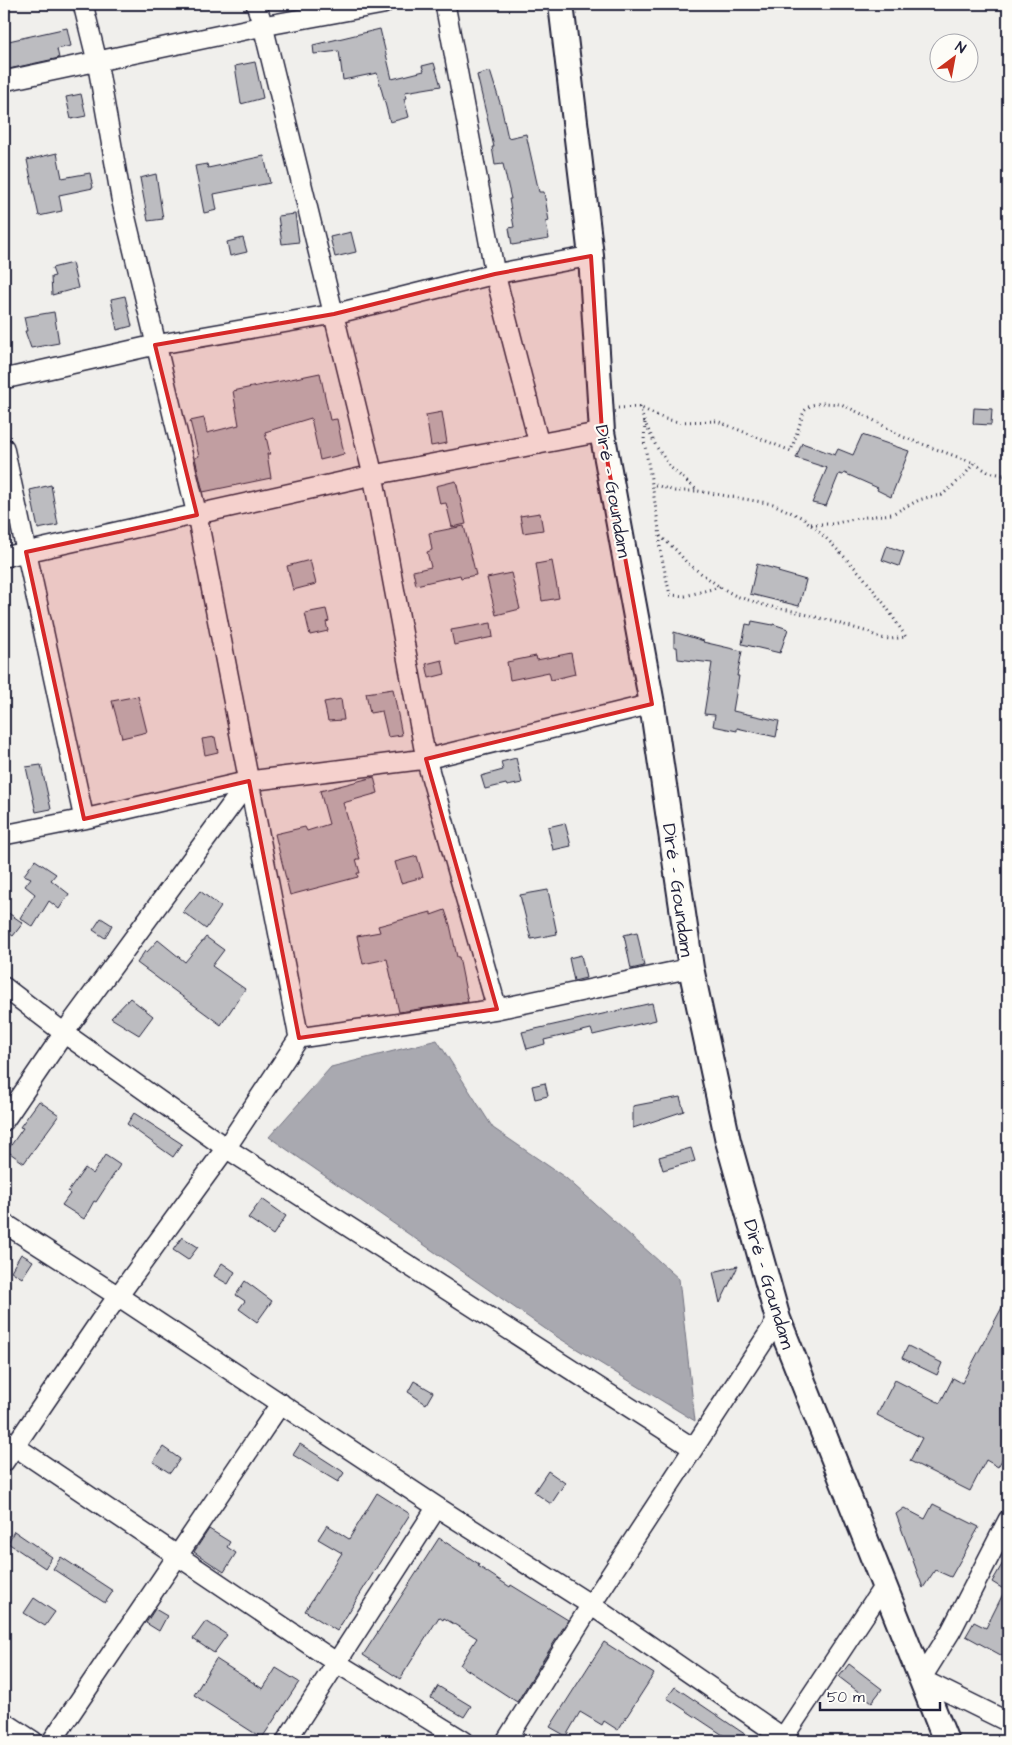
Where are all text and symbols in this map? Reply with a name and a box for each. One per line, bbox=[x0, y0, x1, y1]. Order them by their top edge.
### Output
north arrow bbox=[930, 32, 980, 82]
text: N bbox=[951, 37, 970, 59]
street label: Diré - Goundam bbox=[588, 423, 638, 560]
street label: Diré - Goundam bbox=[655, 822, 700, 959]
street label: Diré - Goundam bbox=[736, 1216, 801, 1353]
scale bar bbox=[820, 1680, 940, 1712]
text: 50 m bbox=[827, 1687, 865, 1708]

